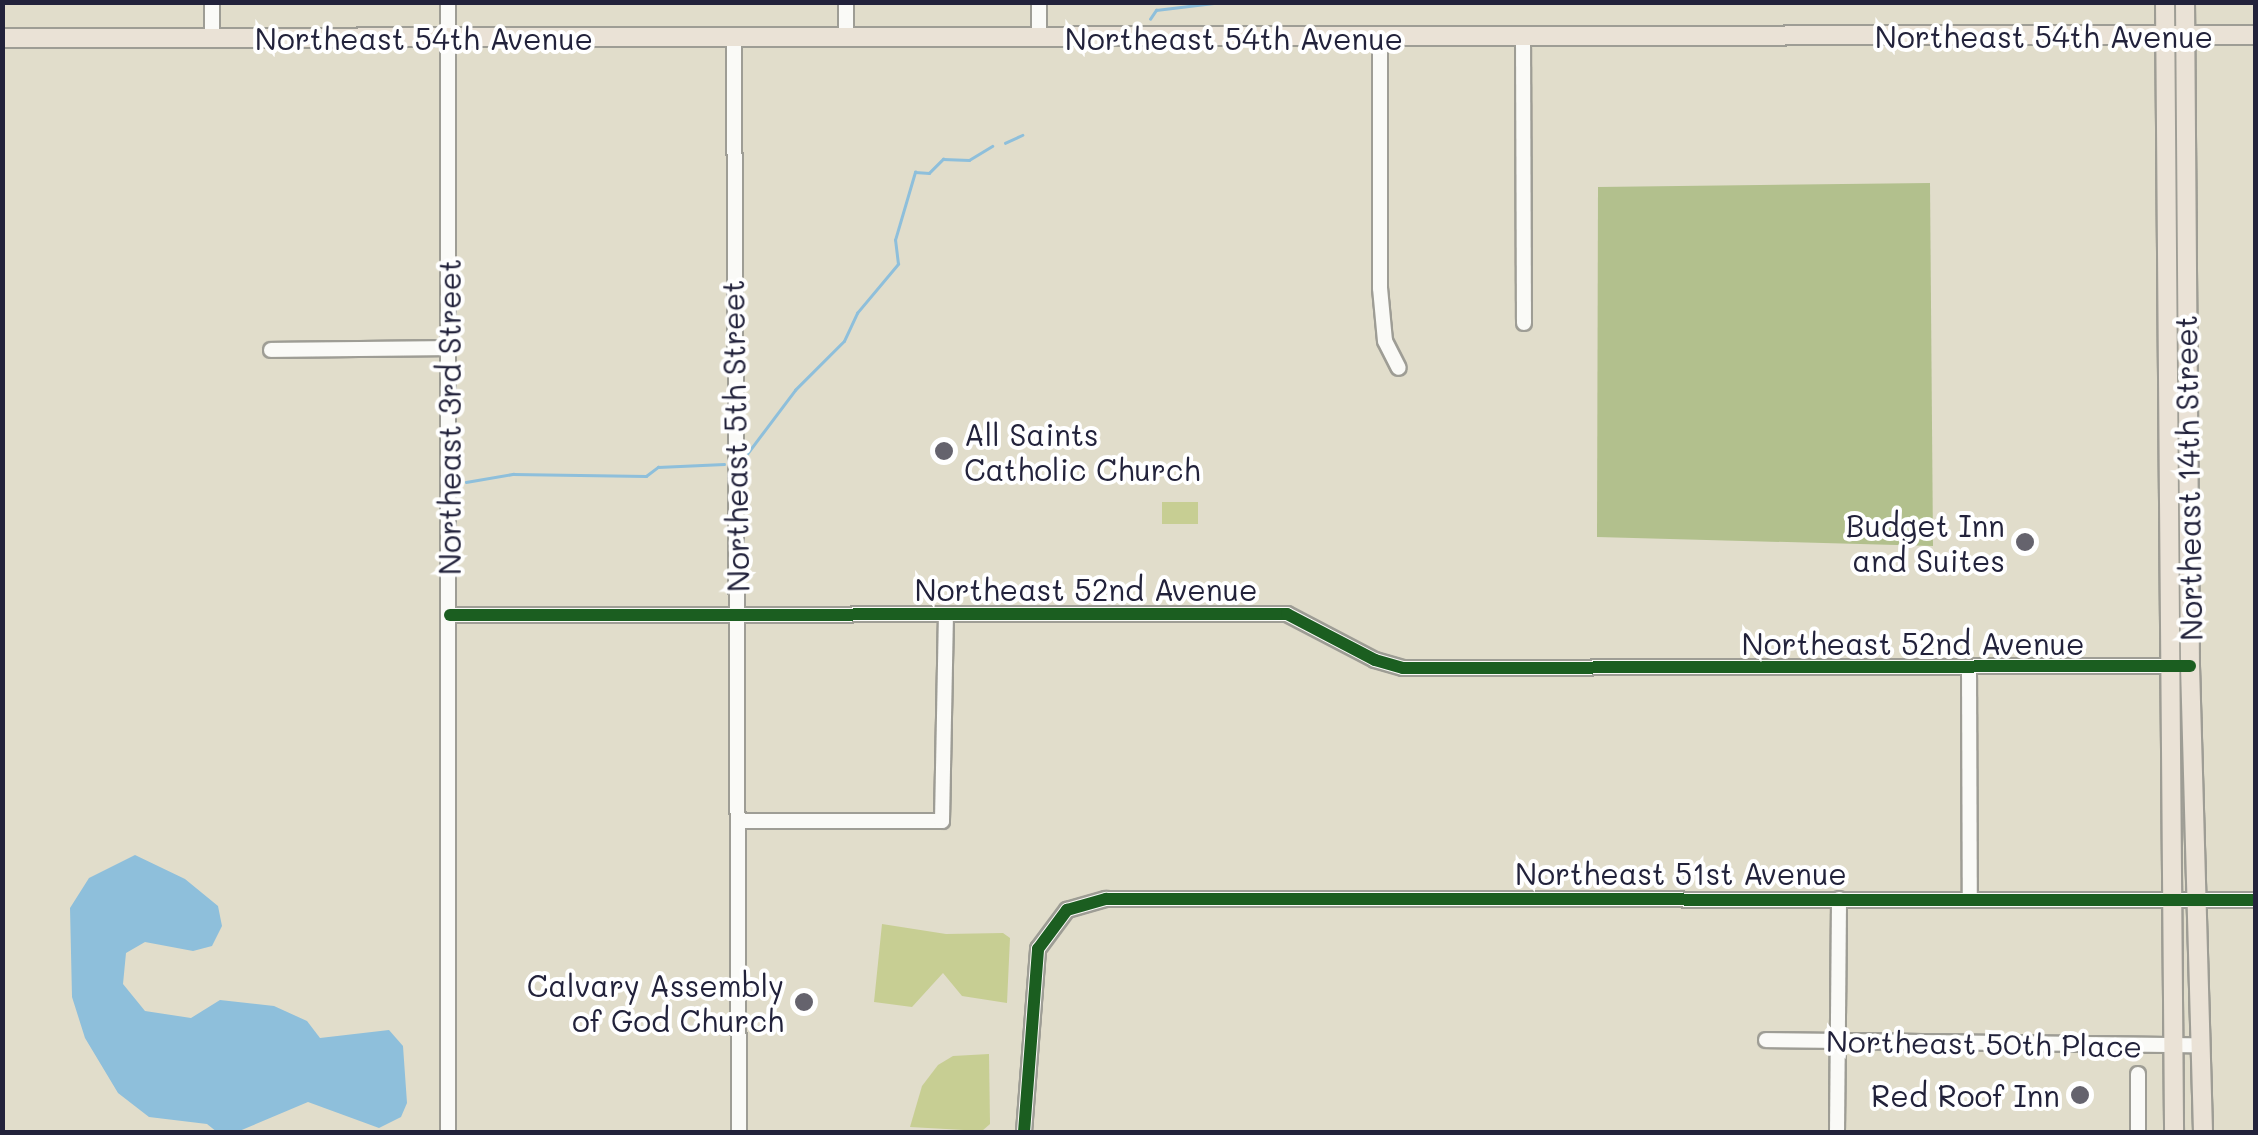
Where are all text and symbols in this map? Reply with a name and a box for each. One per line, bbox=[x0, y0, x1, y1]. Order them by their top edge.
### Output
street label: Northeast 54th Avenue bbox=[1875, 18, 2213, 54]
street label: Northeast 54th Avenue bbox=[255, 20, 593, 56]
street label: Northeast 54th Avenue bbox=[1065, 20, 1403, 56]
street label: Northeast 3rd Street bbox=[431, 259, 467, 575]
street label: Northeast 5th Street bbox=[714, 279, 756, 593]
street label: Northeast 14th Street bbox=[2167, 315, 2209, 641]
place label: All Saints Catholic Church bbox=[964, 416, 1200, 486]
marker: All Saints Catholic Church bbox=[933, 440, 955, 462]
place label: Budget Inn and Suites bbox=[1846, 507, 2005, 578]
marker: Budget Inn and Suites bbox=[2014, 531, 2036, 553]
street label: Northeast 52nd Avenue bbox=[915, 571, 1257, 607]
street label: Northeast 52nd Avenue bbox=[1742, 625, 2084, 661]
street label: Northeast 51st Avenue bbox=[1515, 855, 1847, 891]
place label: Calvary Assembly of God Church bbox=[527, 967, 784, 1038]
marker: Calvary Assembly of God Church bbox=[793, 991, 815, 1013]
street label: Northeast 50th Place bbox=[1826, 1022, 2142, 1064]
place label: Red Roof Inn bbox=[1871, 1077, 2060, 1113]
marker: Red Roof Inn bbox=[2069, 1084, 2091, 1106]

